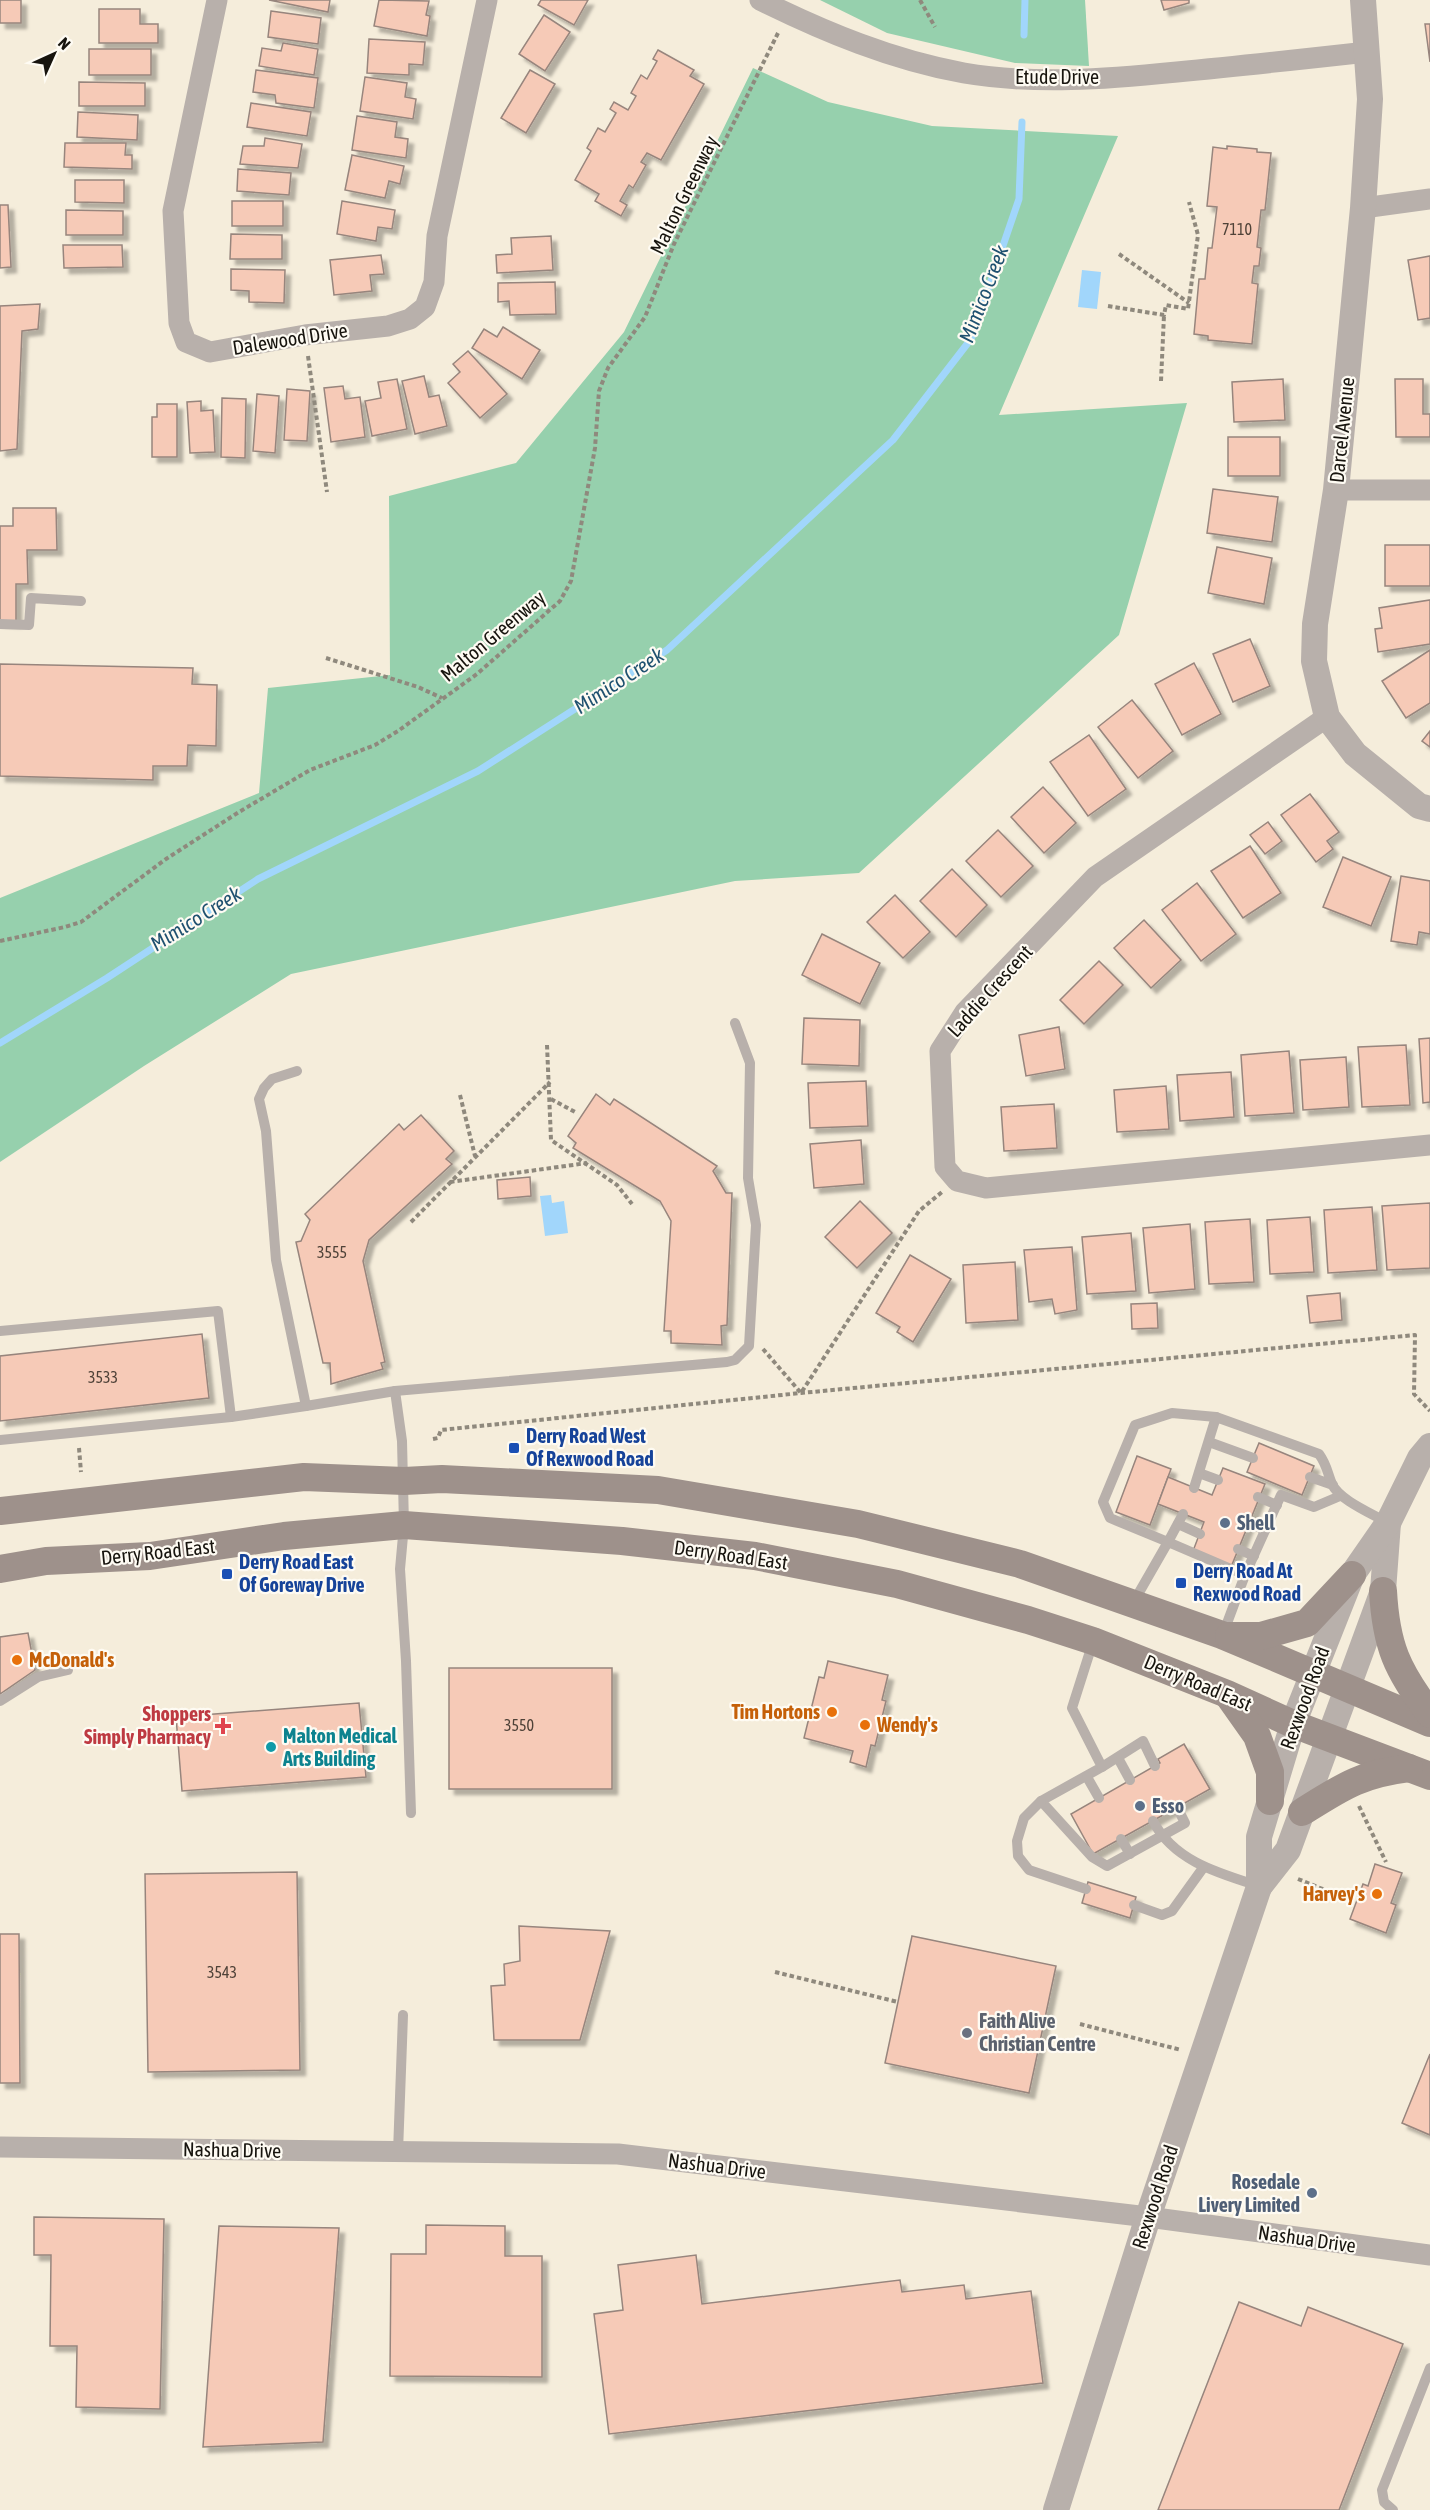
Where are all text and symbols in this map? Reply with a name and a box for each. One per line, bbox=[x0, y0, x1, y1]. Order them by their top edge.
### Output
north arrow bbox=[24, 24, 84, 84]
text: N bbox=[55, 34, 74, 53]
street label: Etude Drive bbox=[1015, 65, 1099, 88]
street label: Malton Greenway bbox=[645, 132, 722, 258]
house number: 7110 bbox=[1222, 220, 1252, 238]
water label: Mimico Creek bbox=[954, 241, 1013, 346]
street label: Dalewood Drive bbox=[231, 318, 349, 359]
street label: Darcel Avenue bbox=[1325, 376, 1358, 484]
street label: Malton Greenway bbox=[436, 585, 549, 686]
water label: Mimico Creek bbox=[569, 642, 669, 718]
water label: Mimico Creek bbox=[146, 880, 246, 955]
street label: Laddie Crescent bbox=[942, 940, 1037, 1041]
house number: 3555 bbox=[317, 1243, 347, 1261]
house number: 3533 bbox=[88, 1368, 118, 1386]
place label: Derry Road West Of Rexwood Road bbox=[526, 1424, 654, 1470]
marker: Derry Road West Of Rexwood Road bbox=[507, 1441, 521, 1455]
place label: Shell bbox=[1237, 1511, 1275, 1534]
marker: Shell bbox=[1218, 1516, 1232, 1530]
street label: Derry Road East bbox=[100, 1534, 216, 1569]
street label: Derry Road East bbox=[673, 1535, 790, 1574]
place label: Derry Road East Of Goreway Drive bbox=[239, 1550, 365, 1596]
place label: Derry Road At Rexwood Road bbox=[1193, 1559, 1301, 1605]
marker: Derry Road East Of Goreway Drive bbox=[220, 1567, 234, 1581]
marker: Derry Road At Rexwood Road bbox=[1174, 1576, 1188, 1590]
street label: Rexwood Road bbox=[1275, 1643, 1334, 1752]
place label: McDonald's bbox=[29, 1648, 114, 1671]
street label: Derry Road East bbox=[1141, 1650, 1256, 1716]
marker: McDonald's bbox=[10, 1653, 24, 1667]
place label: Tim Hortons bbox=[731, 1700, 820, 1723]
place label: Shoppers Simply Pharmacy bbox=[84, 1702, 212, 1748]
marker: Tim Hortons bbox=[825, 1705, 839, 1719]
place label: Wendy's bbox=[876, 1713, 938, 1736]
house number: 3550 bbox=[504, 1716, 534, 1734]
marker: Wendy's bbox=[858, 1718, 872, 1732]
marker: Shoppers Simply Pharmacy bbox=[216, 1719, 230, 1733]
place label: Malton Medical Arts Building bbox=[282, 1724, 398, 1770]
marker: Malton Medical Arts Building bbox=[264, 1740, 278, 1754]
place label: Esso bbox=[1152, 1794, 1184, 1817]
marker: Esso bbox=[1133, 1799, 1147, 1813]
place label: Harvey's bbox=[1303, 1882, 1365, 1905]
marker: Harvey's bbox=[1370, 1887, 1384, 1901]
house number: 3543 bbox=[207, 1963, 237, 1981]
place label: Faith Alive Christian Centre bbox=[979, 2009, 1096, 2055]
marker: Faith Alive Christian Centre bbox=[960, 2026, 974, 2040]
street label: Nashua Drive bbox=[183, 2137, 281, 2162]
street label: Rexwood Road bbox=[1127, 2142, 1182, 2252]
street label: Nashua Drive bbox=[667, 2148, 767, 2183]
place label: Rosedale Livery Limited bbox=[1198, 2170, 1300, 2216]
marker: Rosedale Livery Limited bbox=[1305, 2186, 1319, 2200]
street label: Nashua Drive bbox=[1257, 2220, 1357, 2257]

